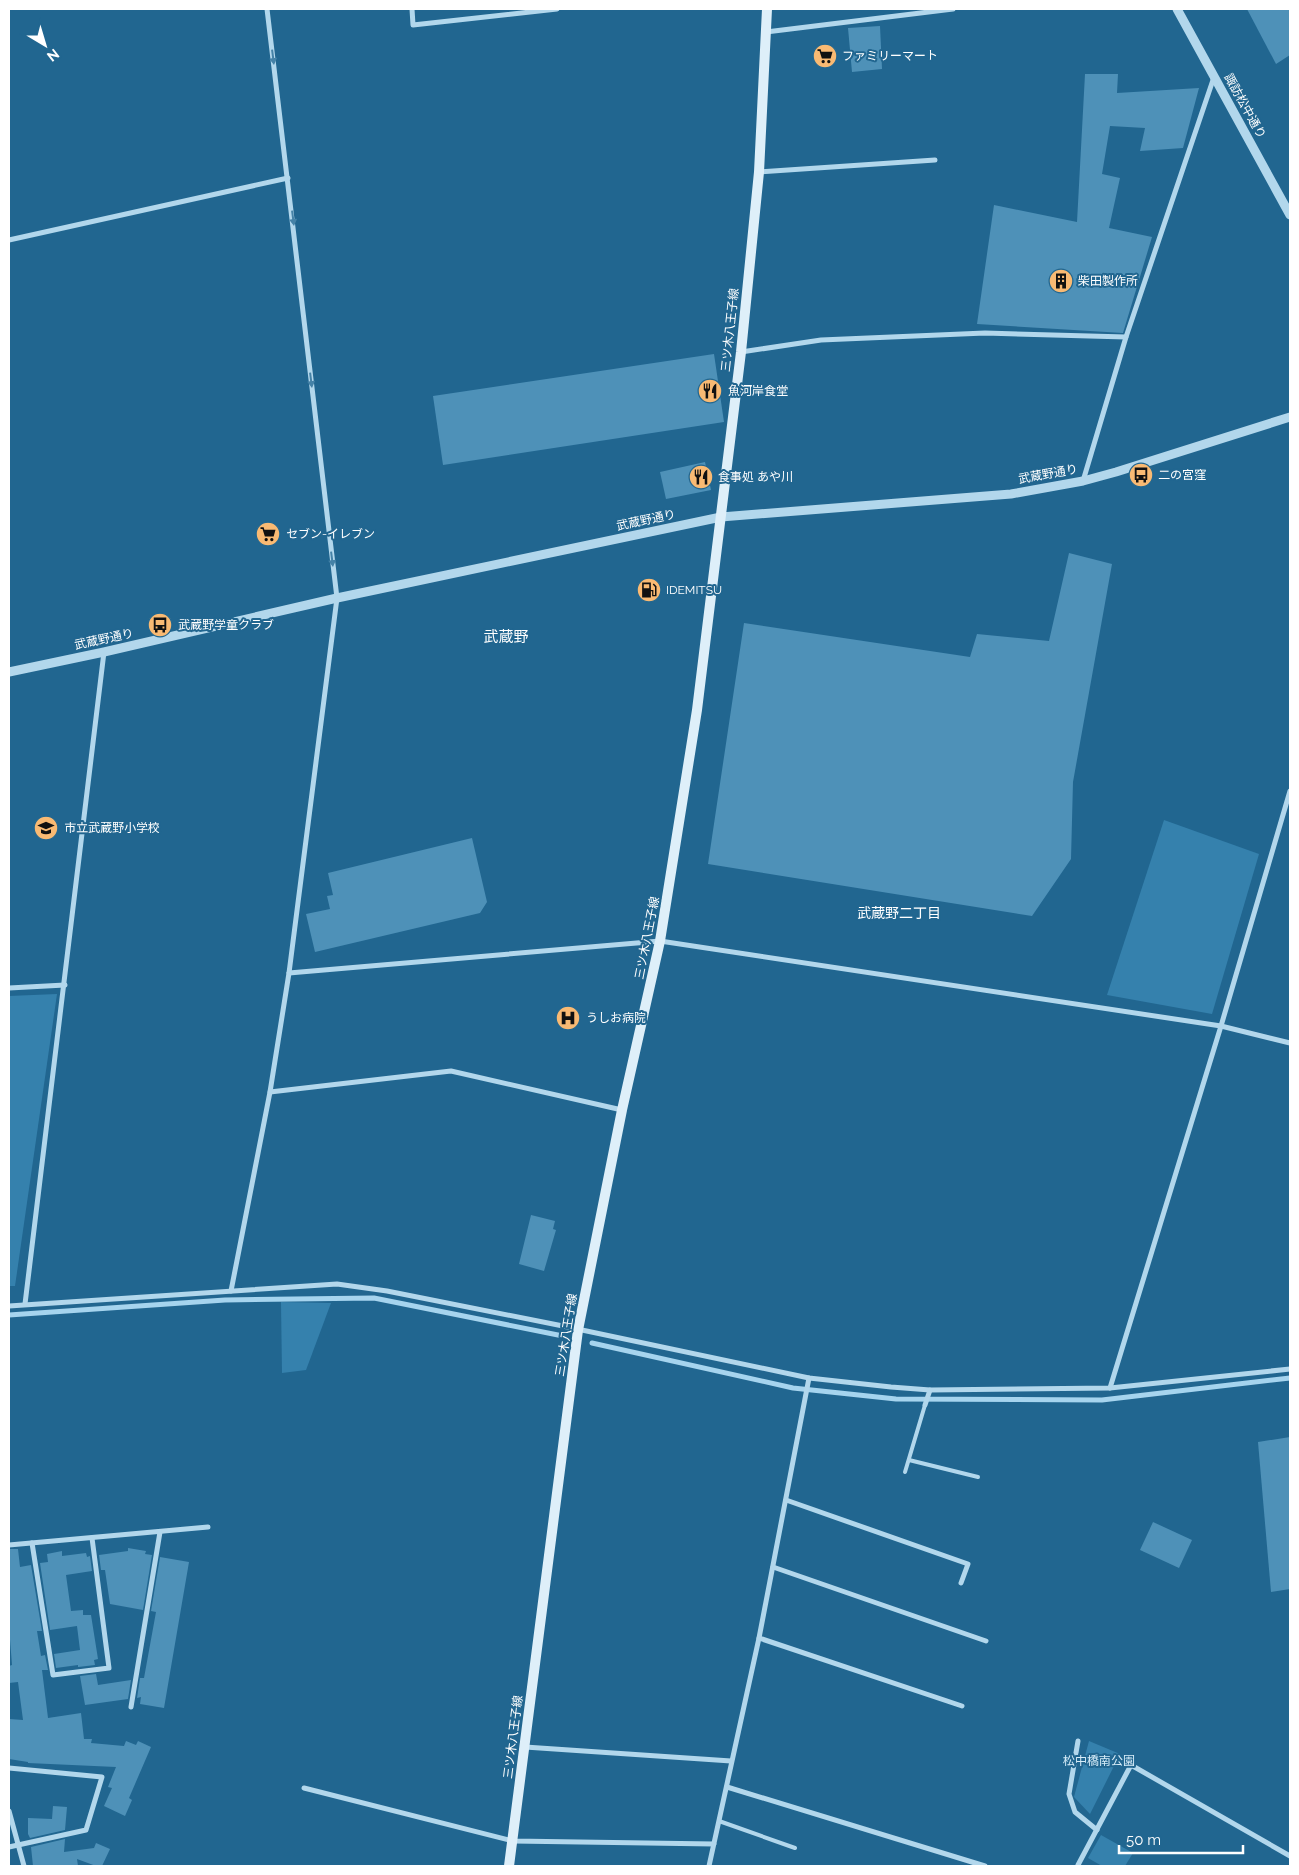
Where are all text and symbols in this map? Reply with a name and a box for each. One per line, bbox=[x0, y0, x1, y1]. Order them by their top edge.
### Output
north arrow bbox=[20, 20, 70, 70]
supermarket icon: ファミリーマート bbox=[812, 43, 838, 69]
text: N bbox=[44, 46, 62, 65]
one-way arrow bbox=[269, 49, 277, 65]
place label: ファミリーマート bbox=[842, 49, 938, 63]
street label: 諏訪松中通り bbox=[1221, 71, 1269, 141]
one-way arrow bbox=[289, 211, 297, 227]
building icon: 柴田製作所 bbox=[1048, 268, 1074, 294]
place label: 柴田製作所 bbox=[1078, 274, 1138, 288]
street label: 三ツ木八王子線 bbox=[719, 287, 741, 373]
one-way arrow bbox=[307, 372, 315, 388]
restaurant icon: 魚河岸食堂 bbox=[697, 378, 723, 404]
place label: 魚河岸食堂 bbox=[728, 384, 788, 398]
street label: 武蔵野通り bbox=[1017, 462, 1079, 486]
bus stop icon: 二の宮窪 bbox=[1128, 462, 1154, 488]
restaurant icon: 食事処 あや川 bbox=[688, 464, 714, 490]
place label: 二の宮窪 bbox=[1158, 468, 1206, 482]
place label: 食事処 あや川 bbox=[718, 470, 793, 484]
street label: 武蔵野通り bbox=[615, 507, 677, 533]
supermarket icon: セブン-イレブン bbox=[255, 521, 281, 547]
place label: セブン-イレブン bbox=[286, 527, 375, 541]
one-way arrow bbox=[328, 551, 336, 567]
fuel station icon: IDEMITSU bbox=[636, 577, 662, 603]
place label: IDEMITSU bbox=[666, 583, 722, 597]
bus stop icon: 武蔵野学童クラブ bbox=[147, 612, 173, 638]
place label: 武蔵野学童クラブ bbox=[178, 618, 274, 632]
street label: 武蔵野通り bbox=[73, 626, 135, 652]
district label: 武蔵野 bbox=[483, 628, 529, 646]
school or university icon: 市立武蔵野小学校 bbox=[33, 815, 59, 841]
place label: 市立武蔵野小学校 bbox=[64, 821, 160, 835]
street label: 三ツ木八王子線 bbox=[632, 895, 662, 981]
district label: 武蔵野二丁目 bbox=[857, 905, 941, 921]
hospital icon: うしお病院 bbox=[555, 1005, 581, 1031]
place label: うしお病院 bbox=[586, 1011, 646, 1025]
street label: 三ツ木八王子線 bbox=[553, 1292, 579, 1378]
street label: 三ツ木八王子線 bbox=[501, 1694, 525, 1780]
park label: 松中橋南公園 bbox=[1063, 1754, 1135, 1768]
scale bar bbox=[1119, 1822, 1243, 1854]
text: 50 m bbox=[1126, 1831, 1161, 1849]

